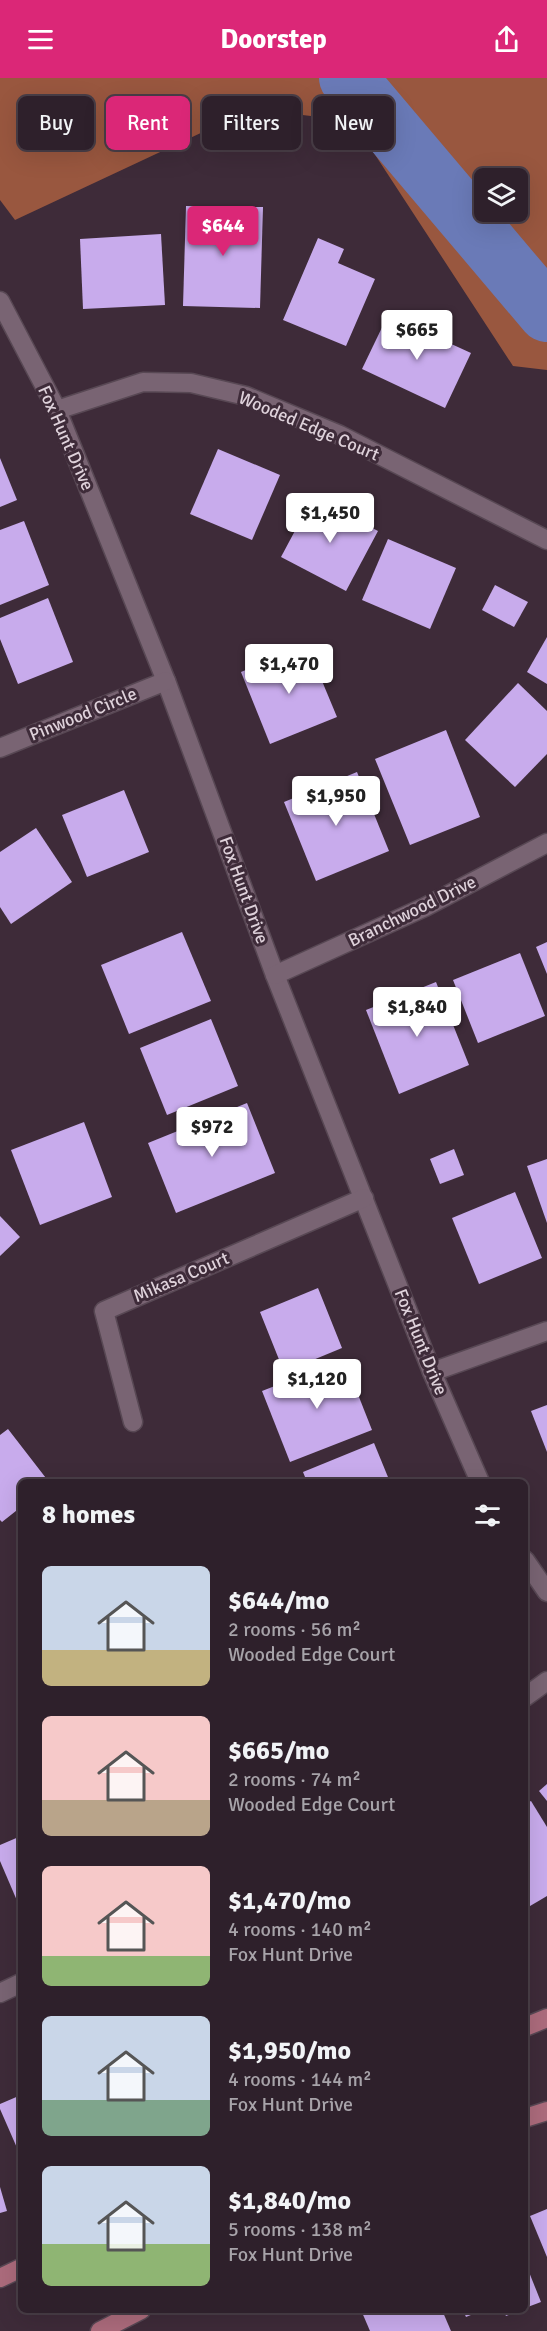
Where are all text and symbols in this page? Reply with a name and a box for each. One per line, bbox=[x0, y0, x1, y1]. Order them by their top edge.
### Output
icon: menu bbox=[24, 23, 57, 56]
text: Doorstep bbox=[220, 23, 327, 56]
icon: share bbox=[490, 23, 523, 56]
chip: Buy bbox=[18, 96, 94, 150]
chip: Rent bbox=[106, 96, 190, 150]
chip: Filters bbox=[202, 96, 301, 150]
chip: New bbox=[313, 96, 394, 150]
map controls bbox=[474, 168, 528, 222]
button: layers bbox=[474, 168, 528, 222]
pin: $644 bbox=[187, 206, 259, 257]
text: $644 bbox=[201, 213, 245, 238]
pin: $665 bbox=[381, 310, 453, 361]
text: $665 bbox=[395, 317, 439, 342]
street label: Fox Hunt Drive bbox=[33, 382, 99, 494]
street label: Wooded Edge Court bbox=[235, 386, 383, 466]
pin: $1,450 bbox=[281, 493, 379, 544]
text: $1,450 bbox=[300, 500, 360, 525]
pin: $1,470 bbox=[240, 644, 338, 695]
text: $1,470 bbox=[259, 651, 319, 676]
street label: Pinwood Circle bbox=[26, 682, 140, 746]
pin: $1,950 bbox=[287, 776, 385, 827]
text: $1,950 bbox=[306, 783, 366, 808]
street label: Fox Hunt Drive bbox=[214, 833, 274, 947]
street label: Branchwood Drive bbox=[345, 871, 479, 951]
pin: $1,840 bbox=[368, 987, 466, 1038]
text: $1,840 bbox=[387, 994, 447, 1019]
pin: $972 bbox=[176, 1107, 248, 1158]
text: $972 bbox=[190, 1114, 234, 1139]
street label: Mikasa Court bbox=[130, 1247, 232, 1307]
street label: Fox Hunt Drive bbox=[390, 1286, 452, 1398]
pin: $1,120 bbox=[268, 1359, 366, 1410]
text: $1,120 bbox=[287, 1366, 347, 1391]
text: 8 homes bbox=[42, 1499, 135, 1531]
icon: filters bbox=[471, 1499, 504, 1532]
text: $644/mo bbox=[228, 1585, 329, 1617]
icon: home bbox=[90, 1590, 162, 1662]
text: 2 rooms · 56 m² bbox=[228, 1617, 361, 1642]
text: Wooded Edge Court bbox=[228, 1642, 395, 1667]
text: $665/mo bbox=[228, 1735, 329, 1767]
icon: home bbox=[90, 1740, 162, 1812]
text: 2 rooms · 74 m² bbox=[228, 1767, 361, 1792]
text: Wooded Edge Court bbox=[228, 1792, 395, 1817]
text: $1,470/mo bbox=[228, 1885, 351, 1917]
icon: home bbox=[90, 1890, 162, 1962]
text: 4 rooms · 140 m² bbox=[228, 1917, 372, 1942]
text: Fox Hunt Drive bbox=[228, 1942, 353, 1967]
text: $1,950/mo bbox=[228, 2035, 351, 2067]
icon: home bbox=[90, 2040, 162, 2112]
text: 4 rooms · 144 m² bbox=[228, 2067, 372, 2092]
text: Fox Hunt Drive bbox=[228, 2092, 353, 2117]
text: $1,840/mo bbox=[228, 2185, 351, 2217]
icon: home bbox=[90, 2190, 162, 2262]
text: 5 rooms · 138 m² bbox=[228, 2217, 372, 2242]
text: Fox Hunt Drive bbox=[228, 2242, 353, 2267]

